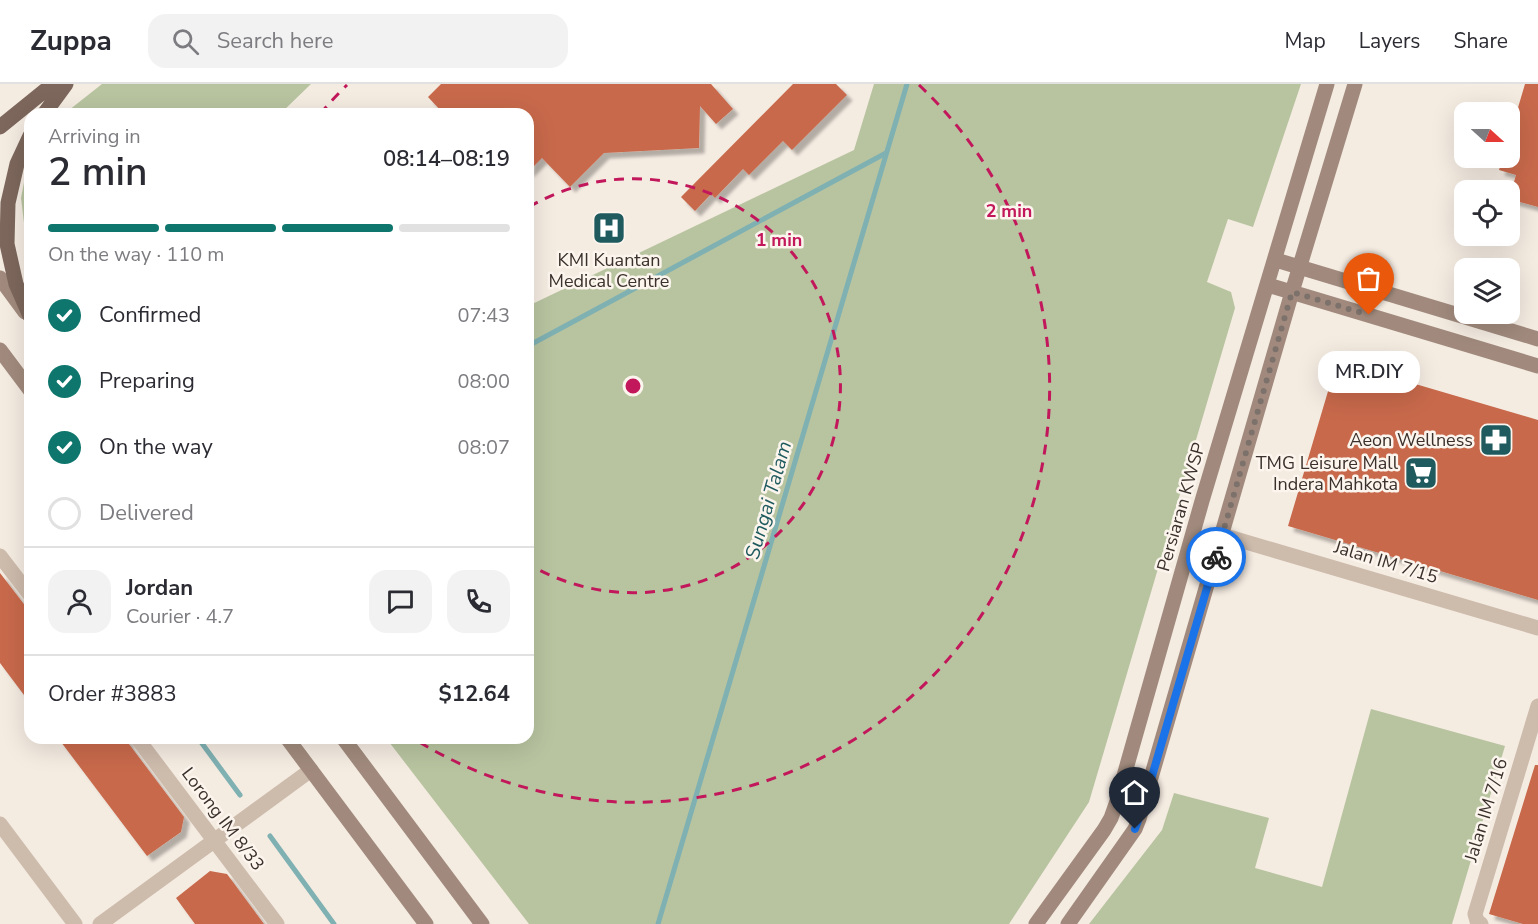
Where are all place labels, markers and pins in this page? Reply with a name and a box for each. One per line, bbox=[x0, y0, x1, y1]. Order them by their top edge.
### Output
hospital icon: KMI Kuantan Medical Centre bbox=[591, 210, 627, 246]
place label: KMI Kuantan Medical Centre bbox=[549, 248, 669, 293]
pin bbox=[1343, 253, 1394, 315]
callout: MR.DIY bbox=[1318, 351, 1420, 393]
centre of rings bbox=[623, 376, 643, 396]
pharmacy icon: Aeon Wellness bbox=[1478, 422, 1514, 458]
place label: Aeon Wellness bbox=[1349, 428, 1473, 452]
place label: TMG Leisure Mall Indera Mahkota bbox=[1256, 451, 1399, 496]
supermarket icon: TMG Leisure Mall Indera Mahkota bbox=[1403, 455, 1439, 491]
pin bbox=[1109, 767, 1160, 829]

